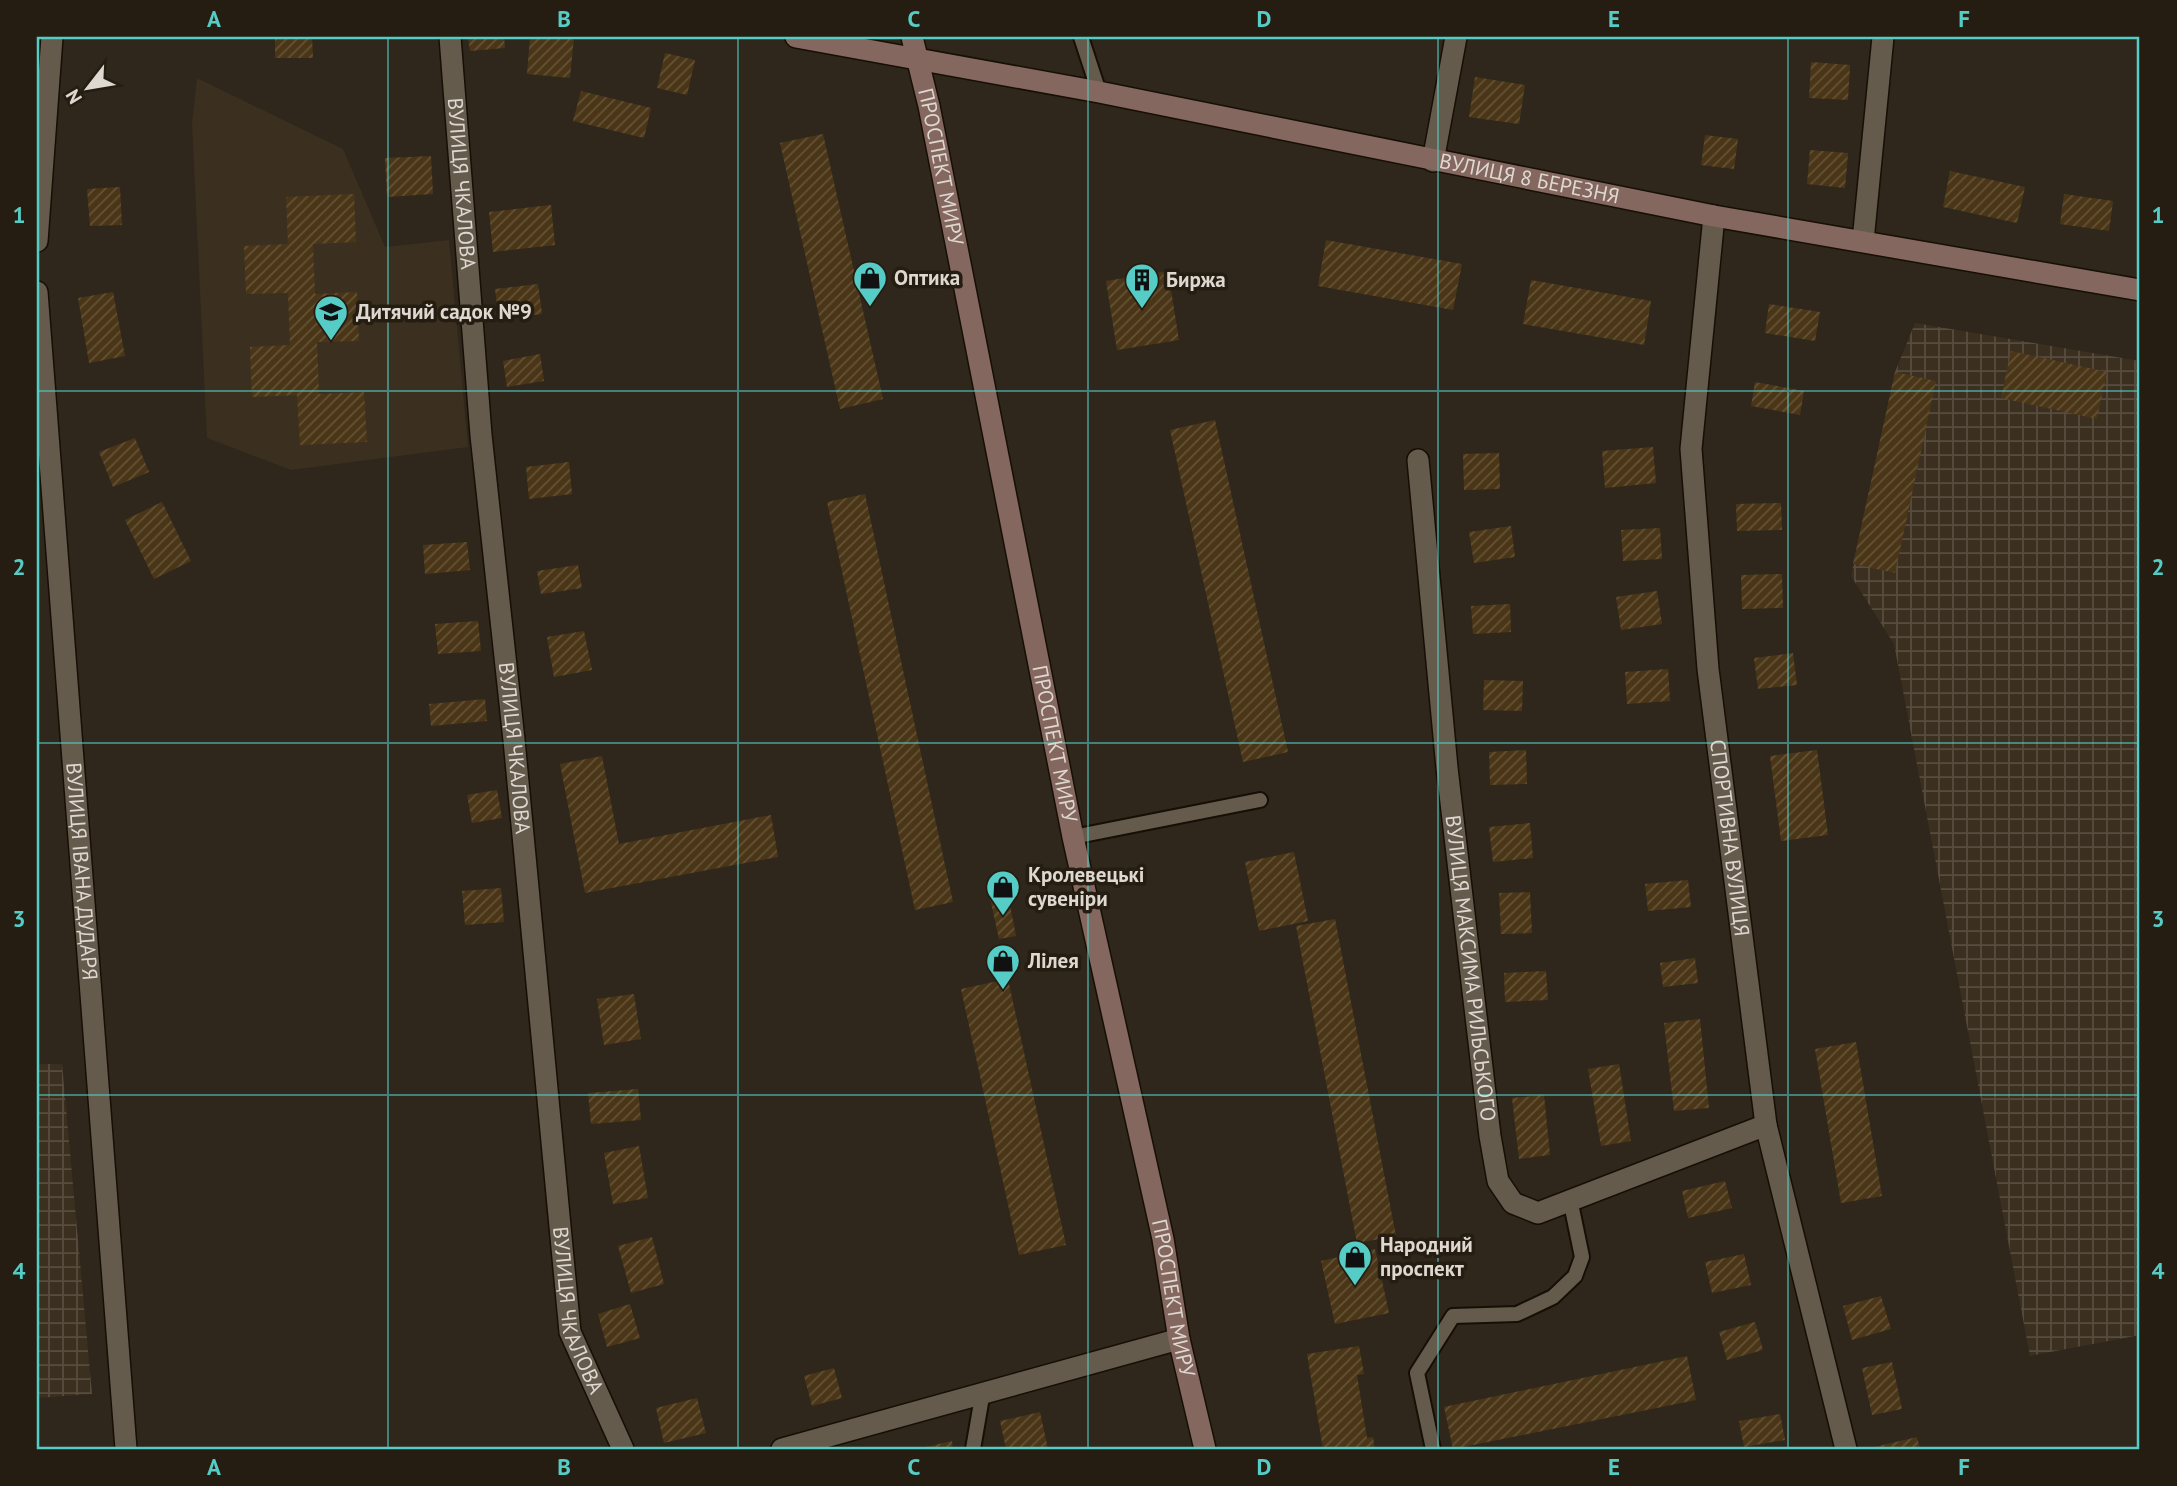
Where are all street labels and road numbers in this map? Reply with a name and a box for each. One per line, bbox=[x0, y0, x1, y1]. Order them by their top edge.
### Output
street label: ПРОСПЕКТ МИРУ bbox=[912, 85, 970, 248]
street label: ВУЛИЦЯ ЧКАЛОВА bbox=[442, 97, 482, 271]
street label: ВУЛИЦЯ 8 БЕРЕЗНЯ bbox=[1437, 147, 1622, 210]
street label: ВУЛИЦЯ ЧКАЛОВА bbox=[493, 661, 537, 836]
street label: ПРОСПЕКТ МИРУ bbox=[1026, 663, 1084, 825]
street label: СПОРТИВНА ВУЛИЦЯ bbox=[1704, 738, 1756, 938]
street label: ВУЛИЦЯ ІВАНА ДУДАРЯ bbox=[60, 761, 104, 981]
street label: ВУЛИЦЯ МАКСИМА РИЛЬСЬКОГО bbox=[1440, 814, 1502, 1123]
street label: ПРОСПЕКТ МИРУ bbox=[1146, 1217, 1202, 1380]
street label: ВУЛИЦЯ ЧКАЛОВА bbox=[547, 1225, 611, 1399]

